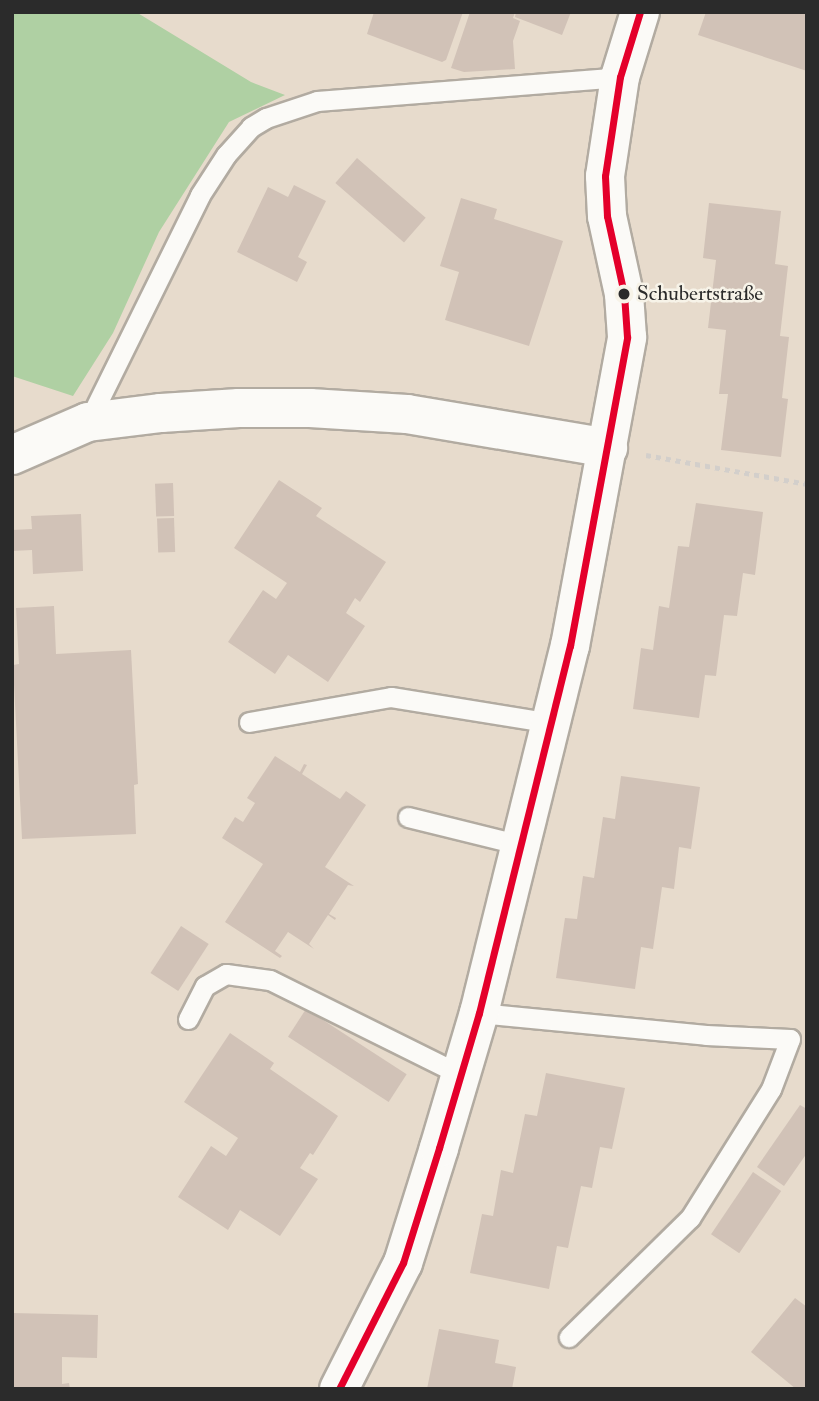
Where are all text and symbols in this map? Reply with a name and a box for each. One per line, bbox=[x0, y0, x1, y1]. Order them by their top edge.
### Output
place label: Schubertstraße bbox=[637, 281, 763, 307]
marker: Schubertstraße bbox=[617, 287, 631, 301]

